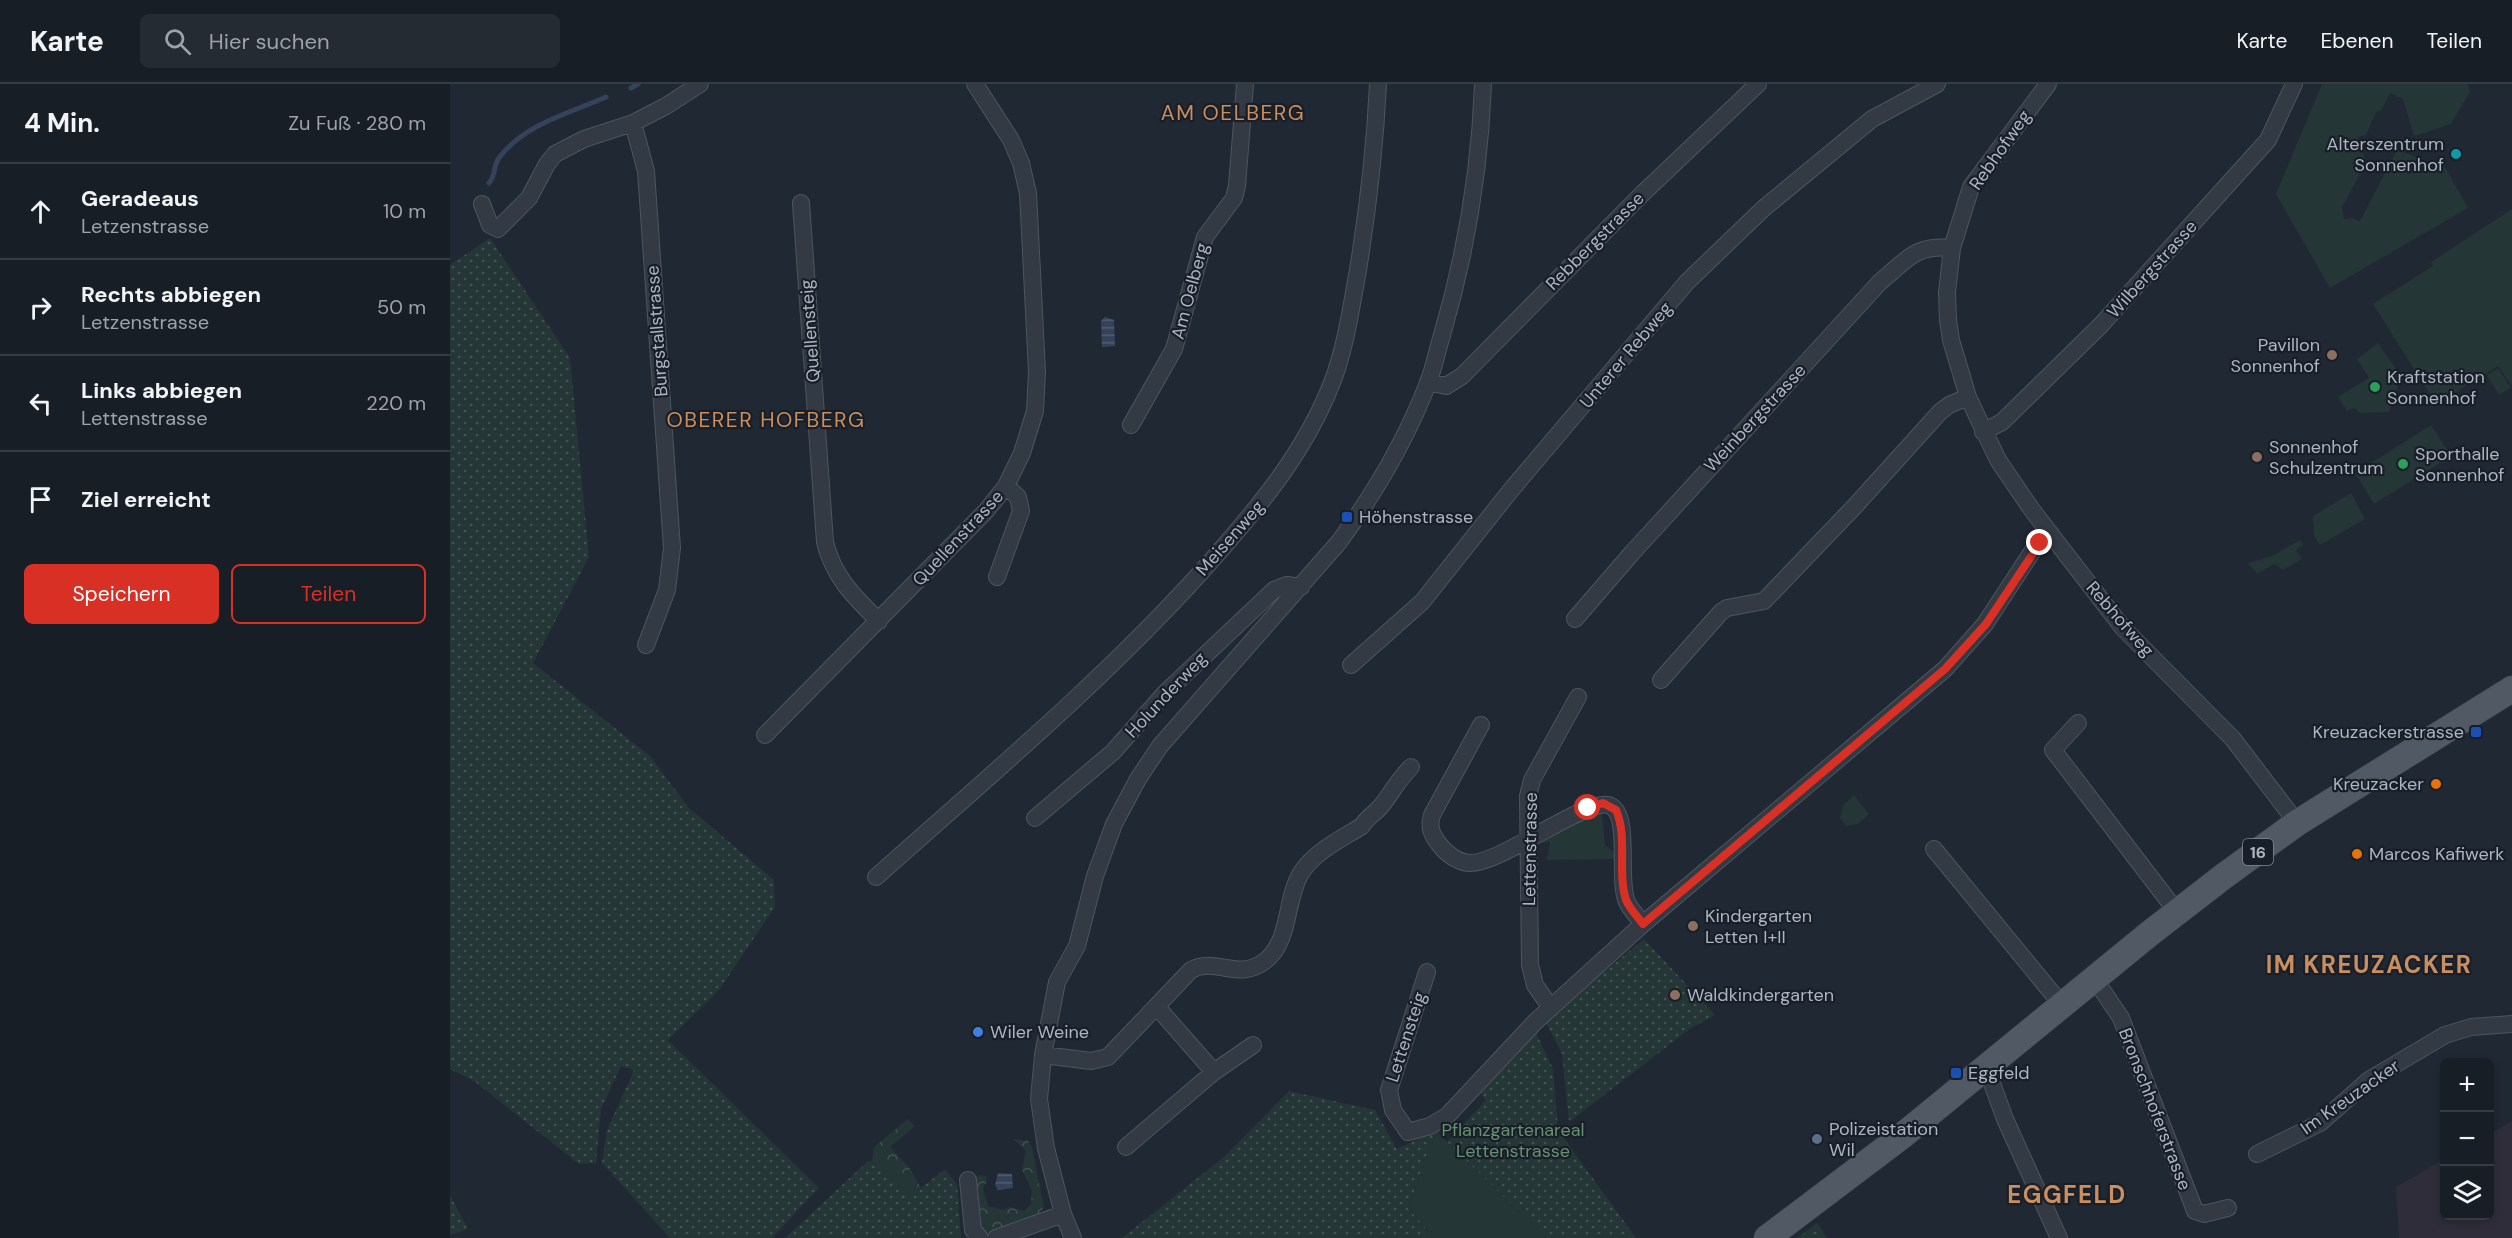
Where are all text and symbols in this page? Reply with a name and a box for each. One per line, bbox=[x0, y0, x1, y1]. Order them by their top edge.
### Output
search box bbox=[140, 14, 560, 68]
text: Karte bbox=[30, 23, 104, 60]
icon: search bbox=[161, 25, 194, 58]
text: Hier suchen bbox=[209, 27, 330, 56]
text: Karte bbox=[2237, 27, 2287, 55]
text: Ebenen bbox=[2320, 27, 2393, 55]
text: Teilen bbox=[2426, 27, 2482, 55]
district label: AM OELBERG bbox=[1161, 99, 1305, 127]
street label: Rebhofweg bbox=[1964, 105, 2036, 195]
text: 4 Min. bbox=[24, 106, 100, 140]
text: Zu Fuß · 280 m bbox=[288, 110, 426, 136]
place label: Alterszentrum Sonnenhof bbox=[2326, 132, 2444, 177]
marker: Alterszentrum Sonnenhof bbox=[2449, 147, 2463, 161]
text: Geradeaus bbox=[81, 184, 199, 213]
street label: Rebbergstrasse bbox=[1541, 187, 1649, 295]
icon: ahead bbox=[24, 195, 57, 228]
text: 10 m bbox=[383, 198, 426, 224]
text: Letzenstrasse bbox=[81, 213, 209, 239]
street label: Wilbergstrasse bbox=[2102, 215, 2202, 323]
street label: Am Oelberg bbox=[1166, 240, 1214, 342]
street label: Burgstallstrasse bbox=[640, 265, 674, 397]
street label: Quellensteig bbox=[794, 279, 826, 383]
text: Rechts abbiegen bbox=[81, 280, 261, 309]
icon: right bbox=[24, 291, 57, 324]
text: 50 m bbox=[377, 294, 426, 320]
street label: Unterer Rebweg bbox=[1574, 297, 1678, 413]
text: Letzenstrasse bbox=[81, 309, 209, 335]
place label: Pavillon Sonnenhof bbox=[2231, 333, 2320, 378]
marker: Pavillon Sonnenhof bbox=[2325, 348, 2339, 362]
street label: Weinbergstrasse bbox=[1699, 359, 1811, 477]
place label: Kraftstation Sonnenhof bbox=[2387, 365, 2485, 410]
text: Links abbiegen bbox=[81, 376, 242, 405]
marker: Kraftstation Sonnenhof bbox=[2368, 380, 2382, 394]
icon: left bbox=[24, 387, 57, 420]
text: 220 m bbox=[366, 390, 426, 416]
text: Lettenstrasse bbox=[81, 405, 208, 431]
district label: OBERER HOFBERG bbox=[667, 406, 865, 434]
place label: Sonnenhof Schulzentrum bbox=[2269, 435, 2383, 480]
place label: Sporthalle Sonnenhof bbox=[2415, 442, 2504, 487]
marker: Sonnenhof Schulzentrum bbox=[2250, 450, 2264, 464]
marker: Sporthalle Sonnenhof bbox=[2396, 457, 2410, 471]
icon: arrive bbox=[24, 483, 57, 516]
text: Ziel erreicht bbox=[81, 485, 211, 514]
street label: Quellenstrasse bbox=[907, 485, 1009, 591]
street label: Meisenweg bbox=[1190, 495, 1270, 581]
place label: Höhenstrasse bbox=[1359, 505, 1473, 529]
marker: Höhenstrasse bbox=[1340, 510, 1354, 524]
route end bbox=[2026, 529, 2052, 555]
button: Speichern bbox=[24, 564, 219, 624]
button: Teilen bbox=[231, 564, 426, 624]
street label: Rebhofweg bbox=[2081, 576, 2159, 662]
street label: Holunderweg bbox=[1120, 647, 1212, 743]
place label: Kreuzackerstrasse bbox=[2313, 720, 2464, 744]
marker: Kreuzackerstrasse bbox=[2469, 725, 2483, 739]
place label: Kreuzacker bbox=[2333, 772, 2424, 796]
marker: Kreuzacker bbox=[2429, 777, 2443, 791]
street label: Lettenstrasse bbox=[1517, 792, 1543, 906]
route start bbox=[1574, 794, 1600, 820]
road number: 16 bbox=[2243, 839, 2273, 865]
place label: Marcos Kafiwerk bbox=[2369, 842, 2504, 866]
marker: Marcos Kafiwerk bbox=[2350, 847, 2364, 861]
place label: Kindergarten Letten I+II bbox=[1705, 904, 1812, 949]
marker: Kindergarten Letten I+II bbox=[1686, 919, 1700, 933]
district label: IM KREUZACKER bbox=[2266, 949, 2472, 980]
place label: Waldkindergarten bbox=[1687, 983, 1834, 1007]
marker: Waldkindergarten bbox=[1668, 988, 1682, 1002]
street label: Lettensteig bbox=[1380, 989, 1432, 1085]
place label: Wiler Weine bbox=[990, 1020, 1089, 1044]
street label: Bronschhoferstrasse bbox=[2113, 1024, 2197, 1194]
marker: Wiler Weine bbox=[971, 1025, 985, 1039]
street label: Im Kreuzacker bbox=[2296, 1054, 2405, 1140]
map controls bbox=[2440, 1058, 2494, 1220]
button: + bbox=[2440, 1058, 2494, 1112]
place label: Eggfeld bbox=[1968, 1061, 2030, 1085]
marker: Eggfeld bbox=[1949, 1066, 1963, 1080]
button: − bbox=[2440, 1112, 2494, 1166]
place label: Polizeistation Wil bbox=[1829, 1117, 1938, 1162]
park label: Pflanzgartenareal Lettenstrasse bbox=[1442, 1118, 1584, 1163]
marker: Polizeistation Wil bbox=[1810, 1132, 1824, 1146]
button: layers bbox=[2440, 1166, 2494, 1220]
district label: EGGFELD bbox=[2007, 1179, 2127, 1210]

